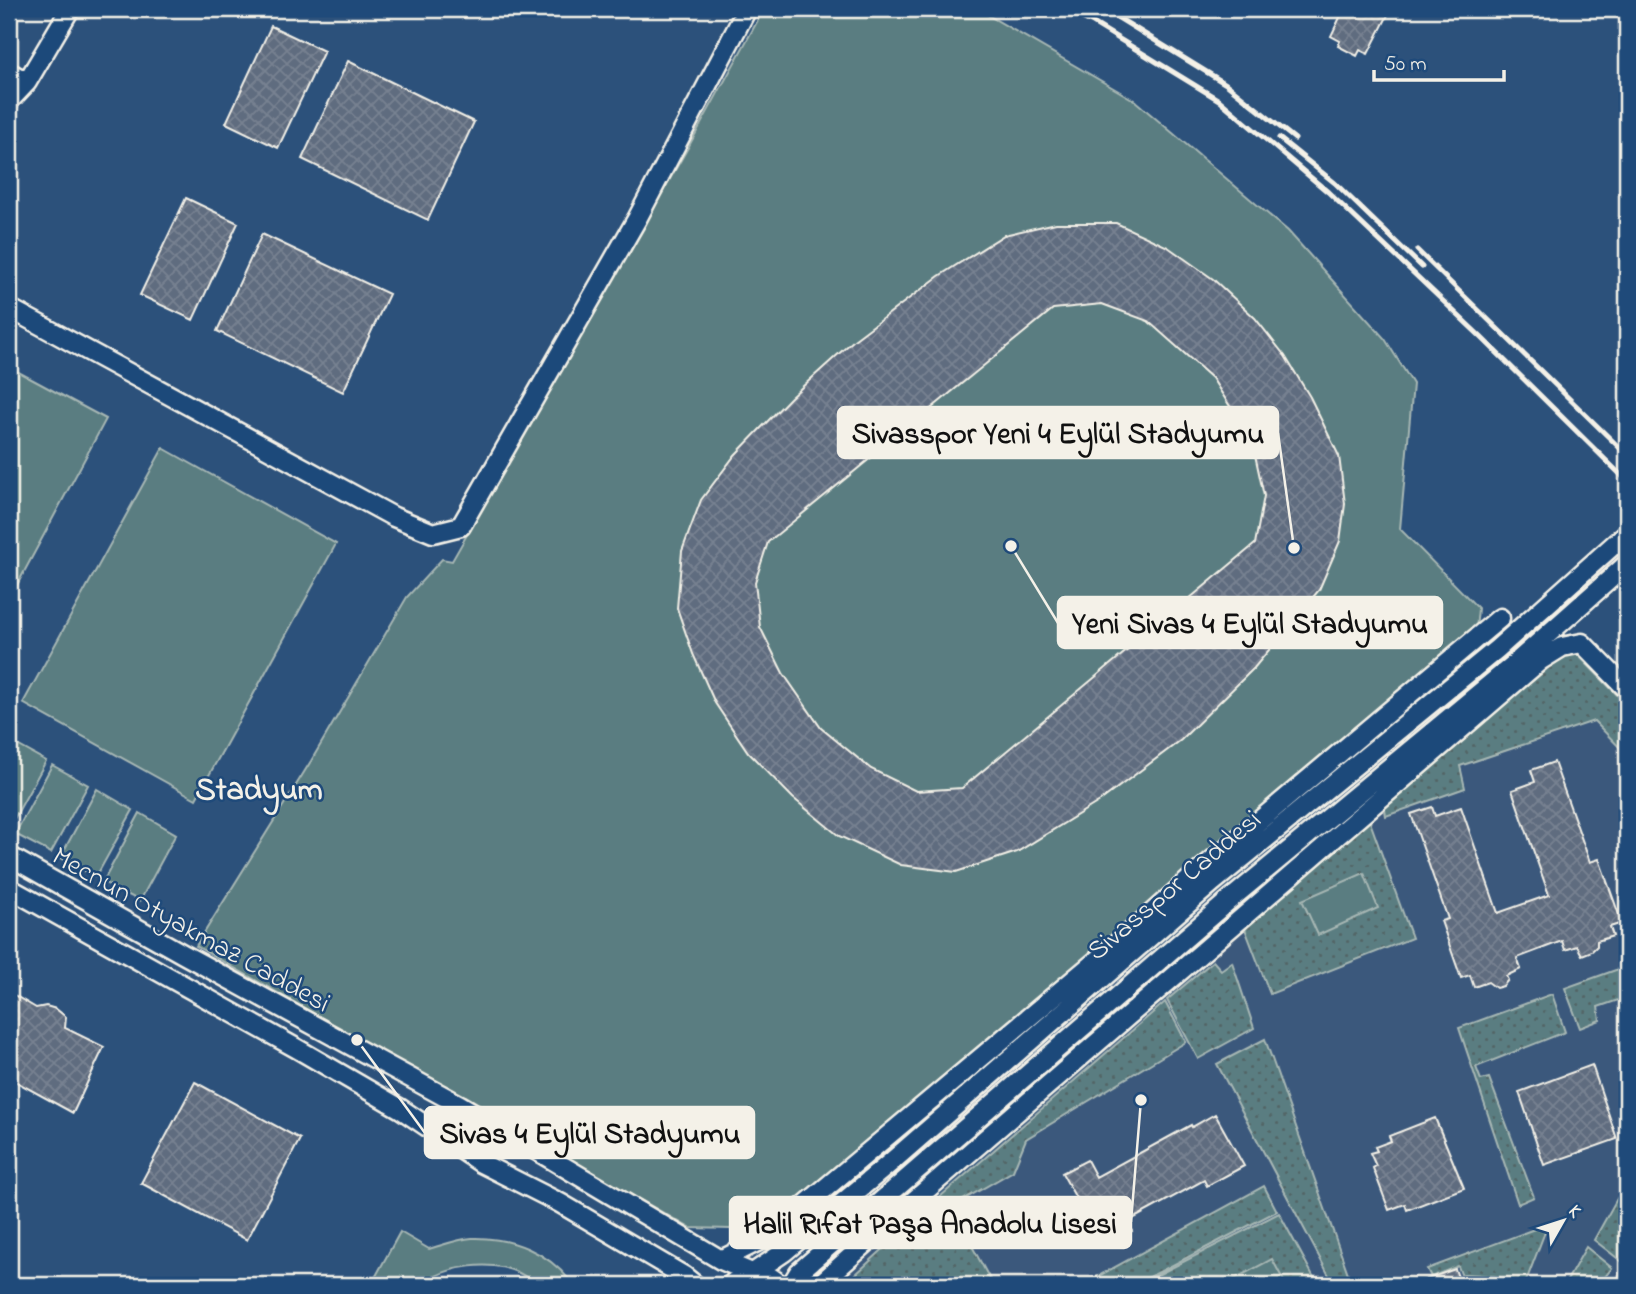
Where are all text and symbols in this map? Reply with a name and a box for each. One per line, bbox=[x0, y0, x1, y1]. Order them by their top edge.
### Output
scale bar bbox=[1374, 38, 1503, 82]
text: 50 m bbox=[1384, 50, 1427, 80]
callout: Sivasspor Yeni 4 Eylül Stadyumu bbox=[838, 407, 1278, 458]
text: Sivasspor Yeni 4 Eylül Stadyumu bbox=[852, 414, 1264, 458]
callout: Yeni Sivas 4 Eylül Stadyumu bbox=[1058, 597, 1442, 648]
text: Yeni Sivas 4 Eylül Stadyumu bbox=[1071, 604, 1428, 648]
district label: Stadyum bbox=[195, 768, 323, 816]
street label: Sivasspor Caddesi bbox=[1079, 801, 1271, 972]
street label: Mecnun Otyakmaz Caddesi bbox=[44, 837, 337, 1025]
callout: Sivas 4 Eylül Stadyumu bbox=[425, 1107, 754, 1158]
text: Sivas 4 Eylül Stadyumu bbox=[439, 1114, 741, 1158]
north arrow bbox=[1528, 1186, 1598, 1256]
callout: Halil Rıfat Paşa Anadolu Lisesi bbox=[730, 1197, 1131, 1248]
text: K bbox=[1561, 1200, 1588, 1225]
text: Halil Rıfat Paşa Anadolu Lisesi bbox=[743, 1204, 1117, 1248]

